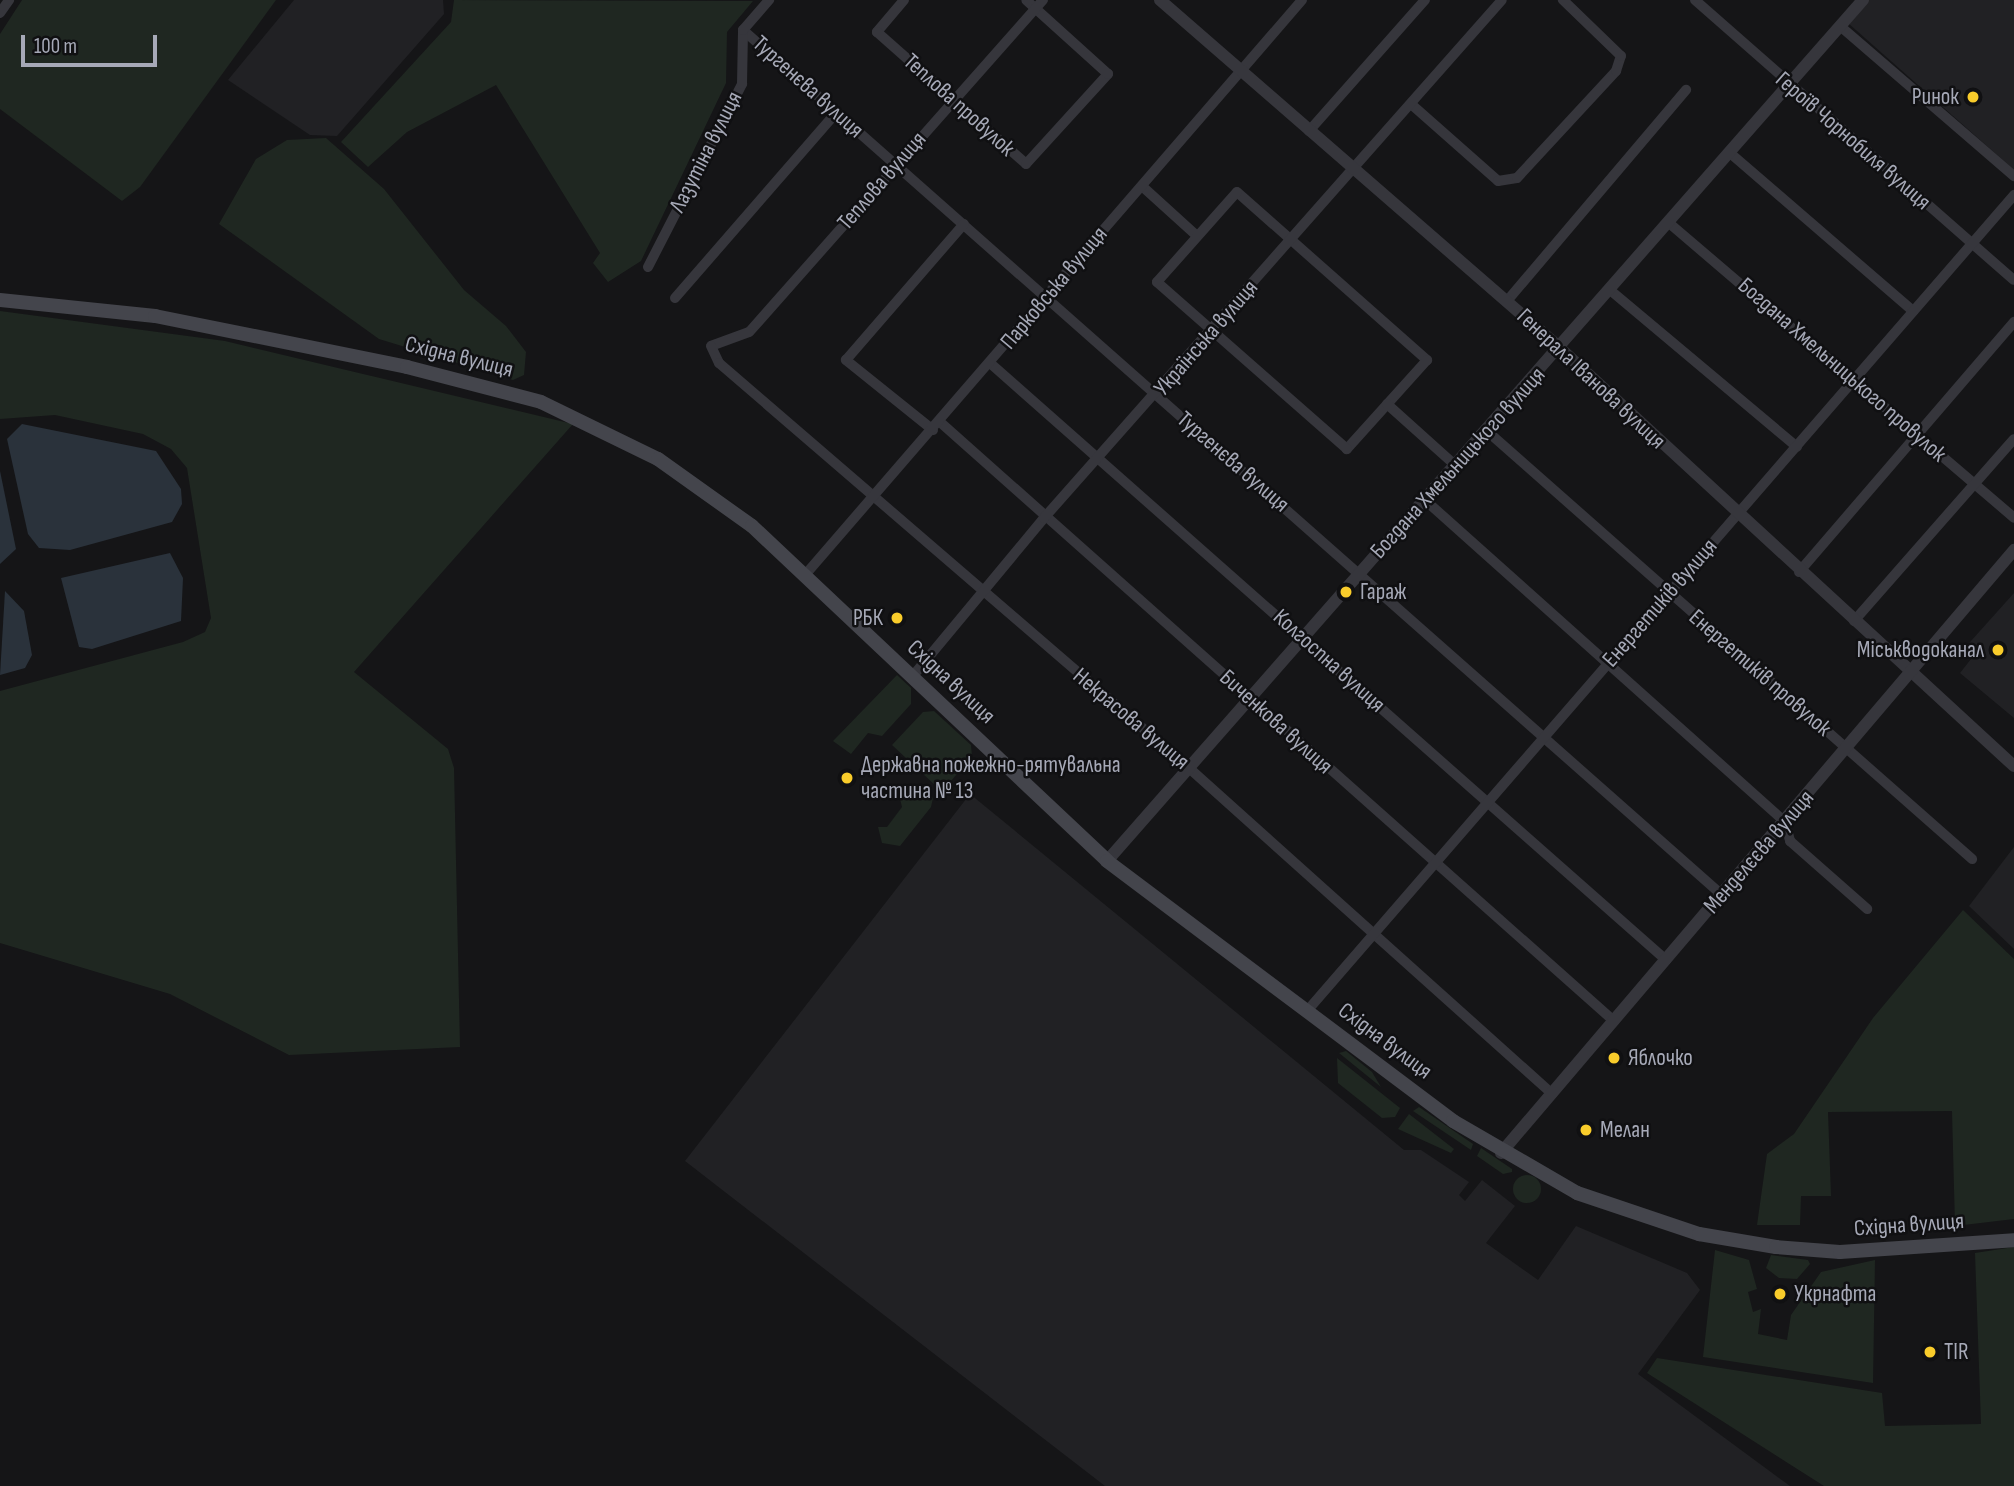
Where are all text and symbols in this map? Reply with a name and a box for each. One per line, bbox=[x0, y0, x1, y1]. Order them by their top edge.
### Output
scale bar bbox=[24, 21, 161, 65]
street label: Тургенєва вулиця bbox=[747, 30, 869, 144]
text: 100 m bbox=[34, 34, 77, 59]
street label: Теплова провулок bbox=[898, 48, 1020, 162]
street label: Героїв Чорнобиля вулиця bbox=[1770, 66, 1936, 216]
place label: Ринок bbox=[1912, 83, 1959, 111]
street label: Лазутіна вулиця bbox=[664, 87, 748, 217]
marker: Ринок bbox=[1965, 89, 1981, 105]
street label: Теплова вулиця bbox=[832, 126, 932, 236]
street label: Парковська вулиця bbox=[995, 221, 1113, 355]
street label: Богдана Хмельницького провулок bbox=[1732, 272, 1952, 468]
street label: Українська вулиця bbox=[1148, 274, 1264, 402]
street label: Генерала Іванова вулиця bbox=[1511, 303, 1671, 455]
street label: Східна вулиця bbox=[402, 330, 516, 384]
street label: Богдана Хмельницького вулиця bbox=[1365, 362, 1551, 564]
street label: Тургенєва вулиця bbox=[1171, 406, 1295, 518]
street label: Енергетиків вулиця bbox=[1597, 533, 1723, 673]
place label: Гараж bbox=[1360, 578, 1406, 606]
marker: Гараж bbox=[1338, 584, 1354, 600]
street label: Колгоспна вулиця bbox=[1267, 603, 1391, 719]
place label: РБК bbox=[853, 604, 883, 632]
street label: Енергетиків провулок bbox=[1683, 604, 1837, 742]
marker: РБК bbox=[889, 610, 905, 626]
street label: Східна вулиця bbox=[901, 634, 1001, 730]
place label: Міськводоканал bbox=[1857, 636, 1984, 664]
marker: Міськводоканал bbox=[1990, 642, 2006, 658]
street label: Некрасова вулиця bbox=[1067, 662, 1195, 776]
street label: Биченкова вулиця bbox=[1214, 664, 1338, 780]
place label: Державна пожежно-рятувальна частина № 13 bbox=[861, 751, 1121, 805]
marker: Державна пожежно-рятувальна частина № 13 bbox=[839, 770, 855, 786]
street label: Менделєєва вулиця bbox=[1698, 785, 1820, 919]
street label: Східна вулиця bbox=[1333, 997, 1437, 1085]
place label: Яблочко bbox=[1628, 1044, 1693, 1072]
marker: Яблочко bbox=[1606, 1050, 1622, 1066]
place label: Мелан bbox=[1600, 1116, 1650, 1144]
marker: Мелан bbox=[1578, 1122, 1594, 1138]
street label: Східна вулиця bbox=[1853, 1207, 1965, 1243]
place label: Укрнафта bbox=[1794, 1280, 1876, 1308]
marker: Укрнафта bbox=[1772, 1286, 1788, 1302]
place label: TIR bbox=[1944, 1338, 1969, 1366]
marker: TIR bbox=[1922, 1344, 1938, 1360]

